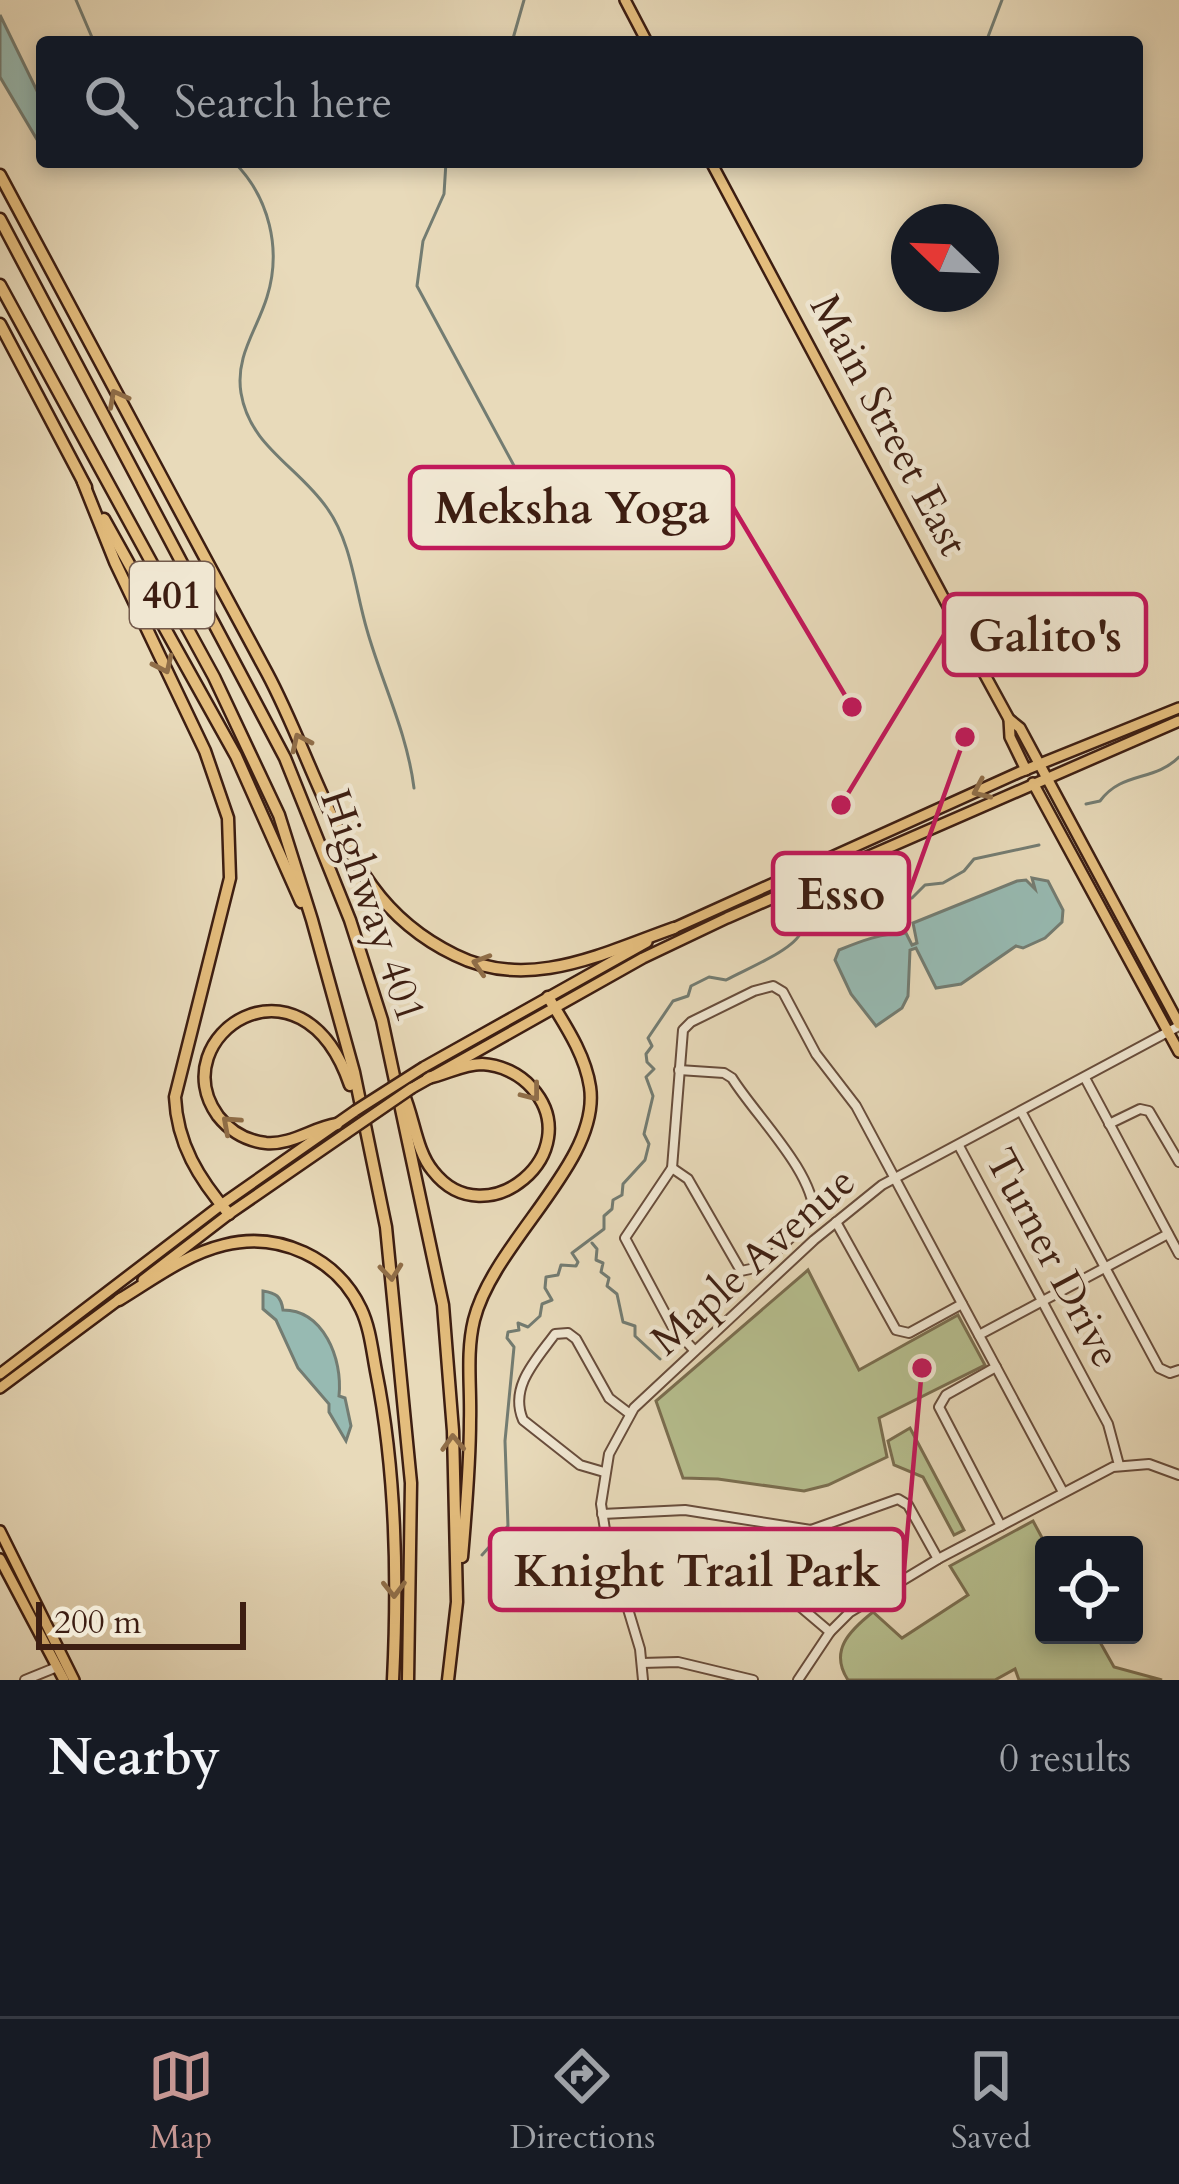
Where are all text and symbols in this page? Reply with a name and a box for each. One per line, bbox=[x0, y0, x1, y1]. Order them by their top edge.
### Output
search box bbox=[36, 36, 1143, 168]
icon: search bbox=[78, 69, 144, 135]
text: Search here bbox=[174, 72, 392, 133]
north arrow bbox=[891, 204, 999, 312]
street label: Main Street East bbox=[796, 284, 982, 566]
one-way arrow bbox=[108, 389, 131, 410]
callout: Meksha Yoga bbox=[410, 467, 733, 548]
text: Meksha Yoga bbox=[434, 478, 710, 539]
road number: 401 bbox=[130, 562, 214, 628]
callout: Galito's bbox=[944, 594, 1146, 675]
text: Galito's bbox=[968, 606, 1122, 667]
one-way arrow bbox=[150, 653, 173, 674]
one-way arrow bbox=[291, 733, 314, 754]
one-way arrow bbox=[972, 775, 993, 799]
street label: Highway 401 bbox=[306, 782, 440, 1030]
callout: Esso bbox=[773, 853, 909, 934]
text: Esso bbox=[797, 864, 885, 925]
one-way arrow bbox=[471, 953, 492, 978]
one-way arrow bbox=[518, 1079, 539, 1101]
one-way arrow bbox=[222, 1116, 244, 1138]
street label: Turner Drive bbox=[971, 1139, 1135, 1377]
street label: Maple Avenue bbox=[638, 1154, 868, 1368]
one-way arrow bbox=[378, 1263, 403, 1282]
one-way arrow bbox=[441, 1433, 467, 1452]
callout: Knight Trail Park bbox=[490, 1529, 904, 1610]
map controls bbox=[1035, 1536, 1143, 1644]
button: locate bbox=[1035, 1536, 1143, 1644]
text: Knight Trail Park bbox=[514, 1541, 880, 1602]
one-way arrow bbox=[380, 1580, 406, 1599]
scale bar bbox=[36, 1596, 246, 1649]
text: 200 m bbox=[54, 1600, 141, 1645]
text: Nearby bbox=[48, 1723, 220, 1793]
text: 0 results bbox=[999, 1732, 1131, 1785]
tab: Map bbox=[148, 2043, 214, 2160]
tab: Directions bbox=[510, 2043, 655, 2160]
tab: Saved bbox=[951, 2043, 1031, 2160]

